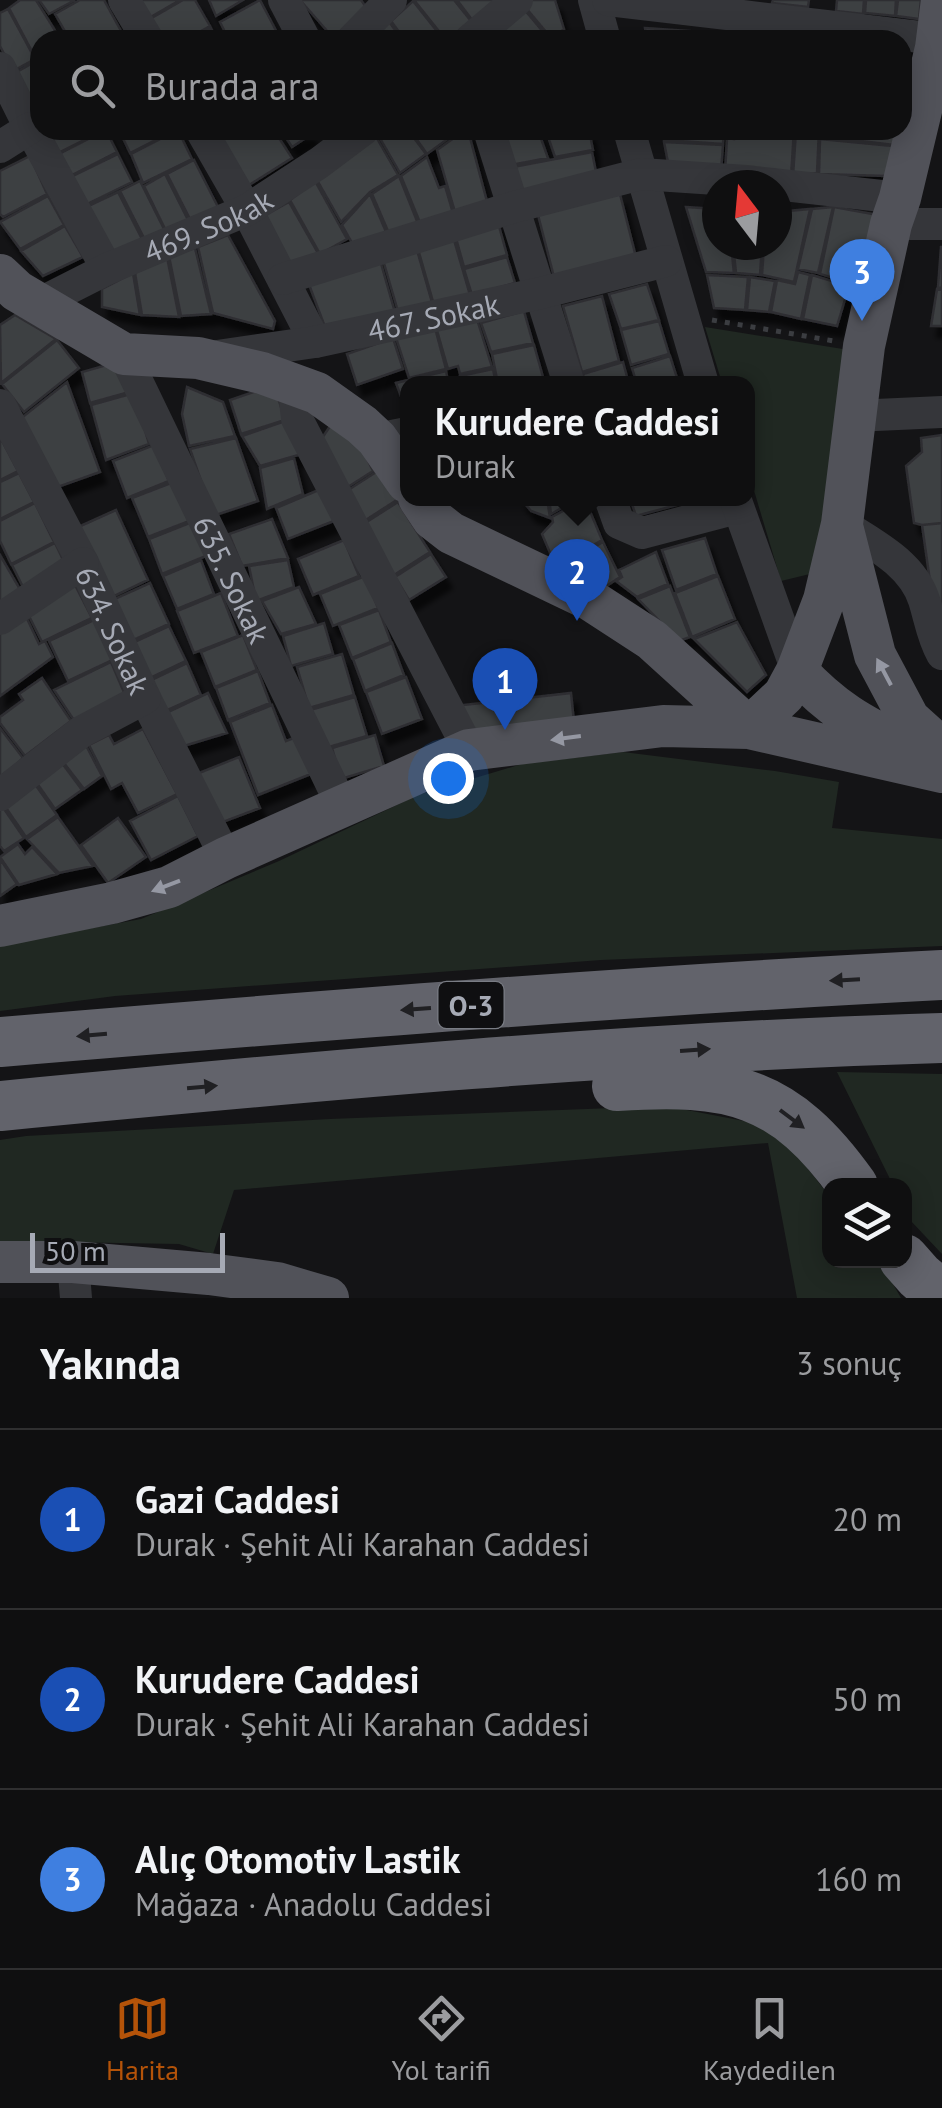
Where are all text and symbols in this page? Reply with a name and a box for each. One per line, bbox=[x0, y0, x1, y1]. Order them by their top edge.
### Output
search box bbox=[30, 30, 912, 140]
icon: search bbox=[65, 58, 120, 113]
text: Burada ara bbox=[145, 61, 320, 110]
north arrow bbox=[702, 170, 792, 260]
street label: 469. Sokak bbox=[138, 179, 280, 271]
pin: 3 bbox=[830, 238, 894, 321]
street label: 467. Sokak bbox=[364, 283, 503, 350]
popup bbox=[400, 376, 755, 506]
text: Kurudere Caddesi bbox=[435, 396, 720, 445]
text: Durak bbox=[435, 445, 515, 487]
street label: 635. Sokak bbox=[185, 509, 280, 650]
pin: 2 bbox=[544, 538, 610, 621]
street label: 634. Sokak bbox=[67, 559, 160, 701]
pin: 1 bbox=[472, 648, 538, 730]
one-way arrow bbox=[876, 658, 893, 687]
one-way arrow bbox=[550, 731, 581, 747]
your location bbox=[423, 753, 474, 804]
one-way arrow bbox=[151, 879, 181, 894]
one-way arrow bbox=[828, 972, 860, 988]
road number: O-3 bbox=[438, 982, 504, 1028]
one-way arrow bbox=[399, 1001, 431, 1017]
one-way arrow bbox=[75, 1027, 107, 1043]
one-way arrow bbox=[679, 1041, 711, 1057]
one-way arrow bbox=[186, 1078, 218, 1094]
one-way arrow bbox=[779, 1108, 805, 1128]
map controls bbox=[822, 1178, 912, 1268]
button: layers bbox=[822, 1178, 912, 1268]
scale bar bbox=[30, 1228, 225, 1272]
text: 50 m bbox=[45, 1232, 106, 1269]
text: Yakında bbox=[40, 1336, 181, 1391]
text: 3 sonuç bbox=[796, 1342, 902, 1384]
text: Gazi Caddesi bbox=[135, 1474, 340, 1523]
text: 1 bbox=[63, 1498, 82, 1540]
text: 20 m bbox=[833, 1498, 902, 1540]
text: Durak · Şehit Ali Karahan Caddesi bbox=[135, 1523, 590, 1565]
text: Kurudere Caddesi bbox=[135, 1654, 420, 1703]
text: 2 bbox=[63, 1678, 82, 1720]
text: 50 m bbox=[833, 1678, 902, 1720]
text: Durak · Şehit Ali Karahan Caddesi bbox=[135, 1703, 590, 1745]
text: Alıç Otomotiv Lastik bbox=[135, 1834, 460, 1883]
text: 3 bbox=[63, 1858, 82, 1900]
text: 160 m bbox=[815, 1858, 902, 1900]
text: Mağaza · Anadolu Caddesi bbox=[135, 1883, 492, 1925]
tab: Harita bbox=[106, 1991, 179, 2088]
tab: Yol tarifi bbox=[391, 1991, 491, 2088]
tab: Kaydedilen bbox=[703, 1991, 836, 2088]

